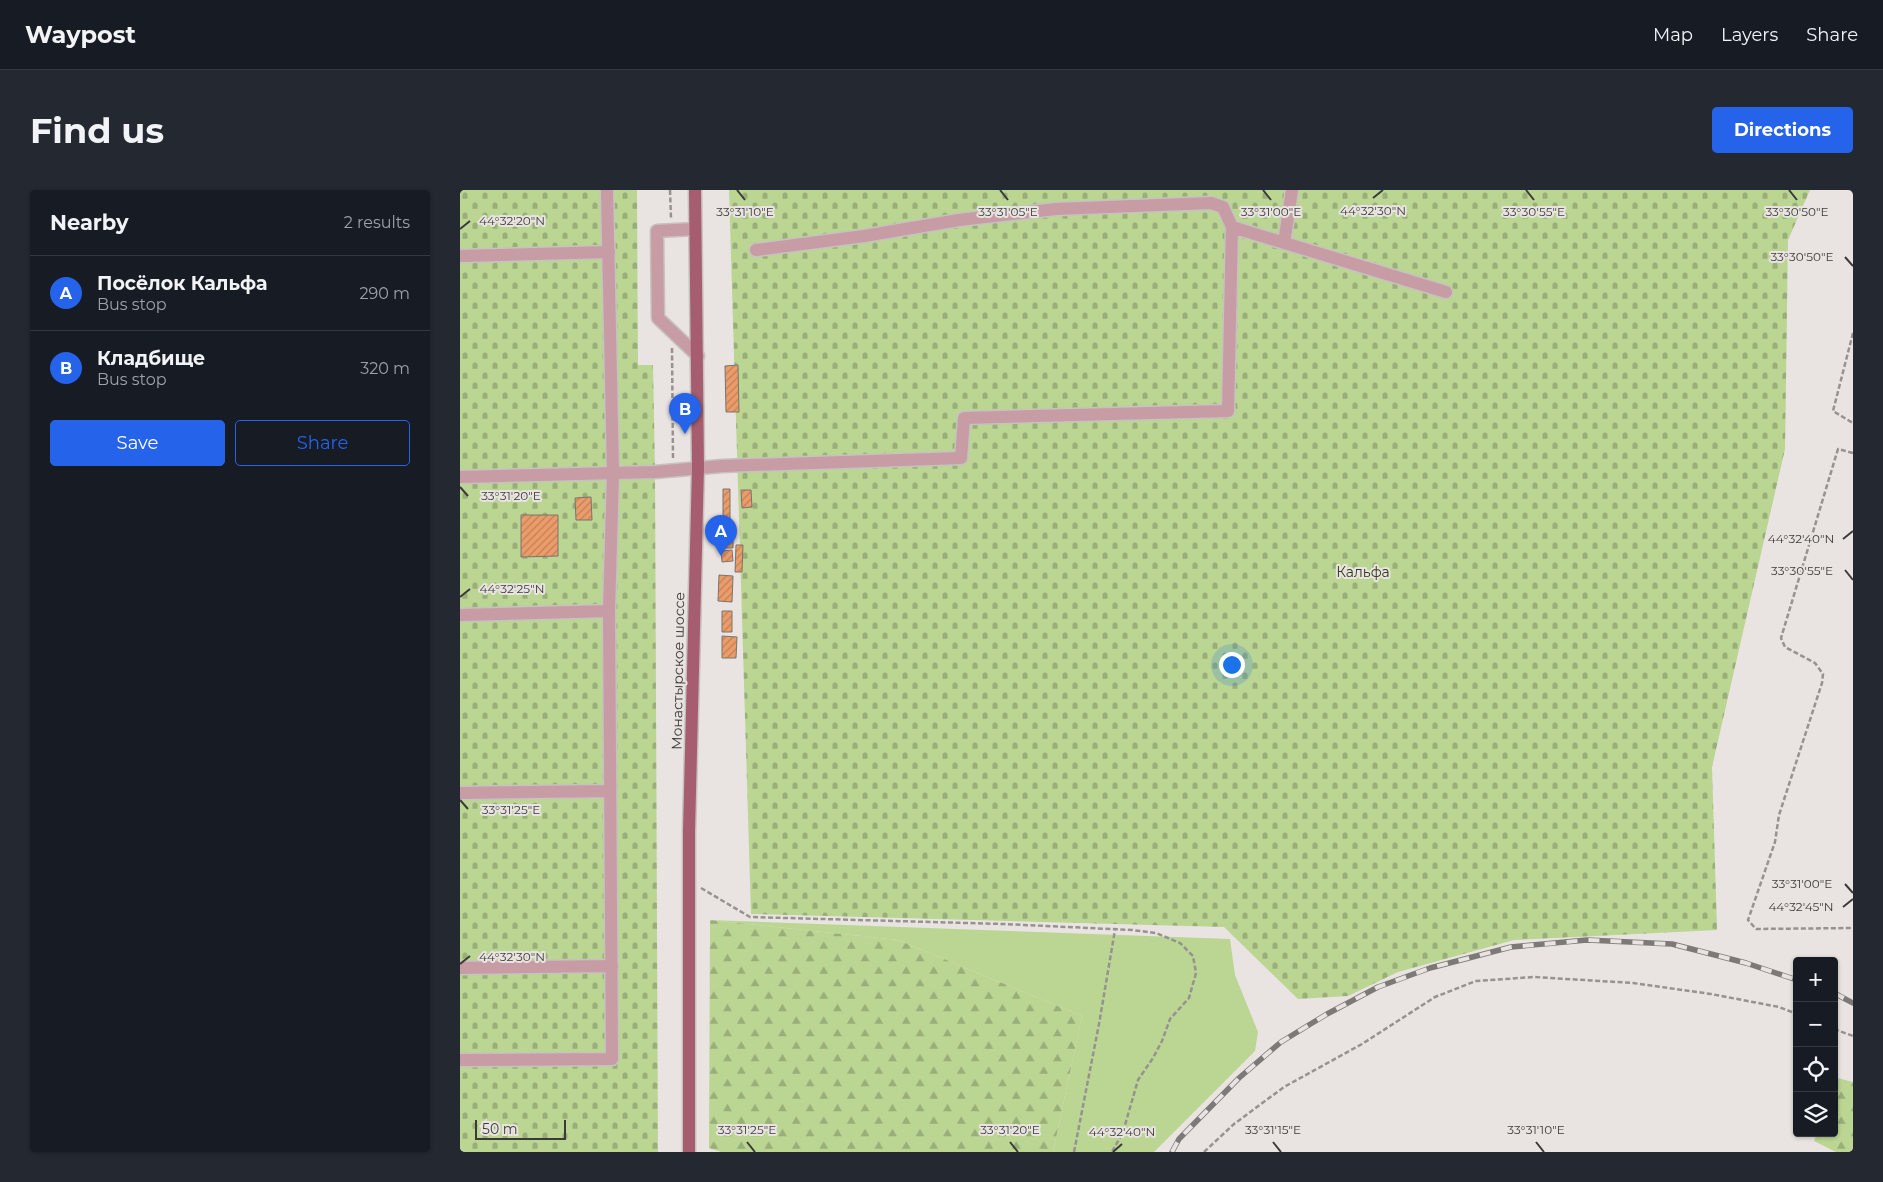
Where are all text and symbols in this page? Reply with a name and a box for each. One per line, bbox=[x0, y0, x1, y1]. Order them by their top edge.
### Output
text: Waypost bbox=[25, 20, 136, 49]
text: Map bbox=[1653, 24, 1693, 46]
text: Layers bbox=[1721, 24, 1778, 46]
text: Share bbox=[1806, 24, 1858, 46]
button: Directions bbox=[1712, 107, 1853, 153]
text: Find us bbox=[30, 109, 164, 152]
text: 44°32'30"N bbox=[1340, 203, 1406, 218]
text: 33°31'10"E bbox=[716, 204, 774, 219]
text: 33°31'05"E bbox=[978, 204, 1038, 219]
text: 33°31'00"E bbox=[1241, 204, 1301, 219]
text: 33°30'55"E bbox=[1503, 204, 1565, 219]
text: 33°30'50"E bbox=[1765, 204, 1829, 219]
text: Nearby bbox=[50, 210, 129, 235]
text: 2 results bbox=[344, 213, 410, 232]
text: 44°32'20"N bbox=[479, 213, 545, 228]
text: 33°30'50"E bbox=[1770, 249, 1834, 264]
text: Посёлок Кальфа bbox=[97, 272, 267, 295]
text: A bbox=[60, 284, 72, 303]
text: 290 m bbox=[359, 284, 410, 303]
text: Bus stop bbox=[97, 295, 167, 314]
text: Кладбище bbox=[97, 347, 205, 370]
text: B bbox=[60, 359, 72, 378]
text: 320 m bbox=[360, 359, 410, 378]
text: Bus stop bbox=[97, 370, 167, 389]
pin: B bbox=[669, 393, 701, 434]
button: Save bbox=[50, 420, 225, 466]
button: Share bbox=[235, 420, 410, 466]
text: 33°31'20"E bbox=[481, 488, 541, 503]
pin: A bbox=[705, 515, 737, 556]
text: 44°32'40"N bbox=[1768, 531, 1834, 546]
park label: Кальфа bbox=[1336, 563, 1390, 581]
text: 33°30'55"E bbox=[1771, 563, 1833, 578]
text: 44°32'25"N bbox=[480, 581, 544, 596]
street label: Монастырское шоссе bbox=[668, 592, 688, 750]
your location bbox=[1219, 652, 1245, 678]
text: 33°31'25"E bbox=[482, 802, 540, 817]
text: 33°31'00"E bbox=[1772, 876, 1832, 891]
text: 44°32'45"N bbox=[1768, 899, 1834, 914]
text: 44°32'30"N bbox=[479, 949, 545, 964]
map controls bbox=[1793, 957, 1838, 1137]
button: + bbox=[1793, 957, 1838, 1002]
button: − bbox=[1793, 1002, 1838, 1047]
button: locate bbox=[1793, 1047, 1838, 1092]
button: layers bbox=[1793, 1092, 1838, 1137]
scale bar bbox=[475, 1117, 566, 1140]
text: 50 m bbox=[482, 1120, 518, 1138]
text: 33°31'25"E bbox=[718, 1122, 776, 1137]
text: 33°31'20"E bbox=[980, 1122, 1040, 1137]
text: 33°31'15"E bbox=[1245, 1122, 1301, 1137]
text: 33°31'10"E bbox=[1507, 1122, 1565, 1137]
text: 44°32'40"N bbox=[1089, 1124, 1155, 1139]

